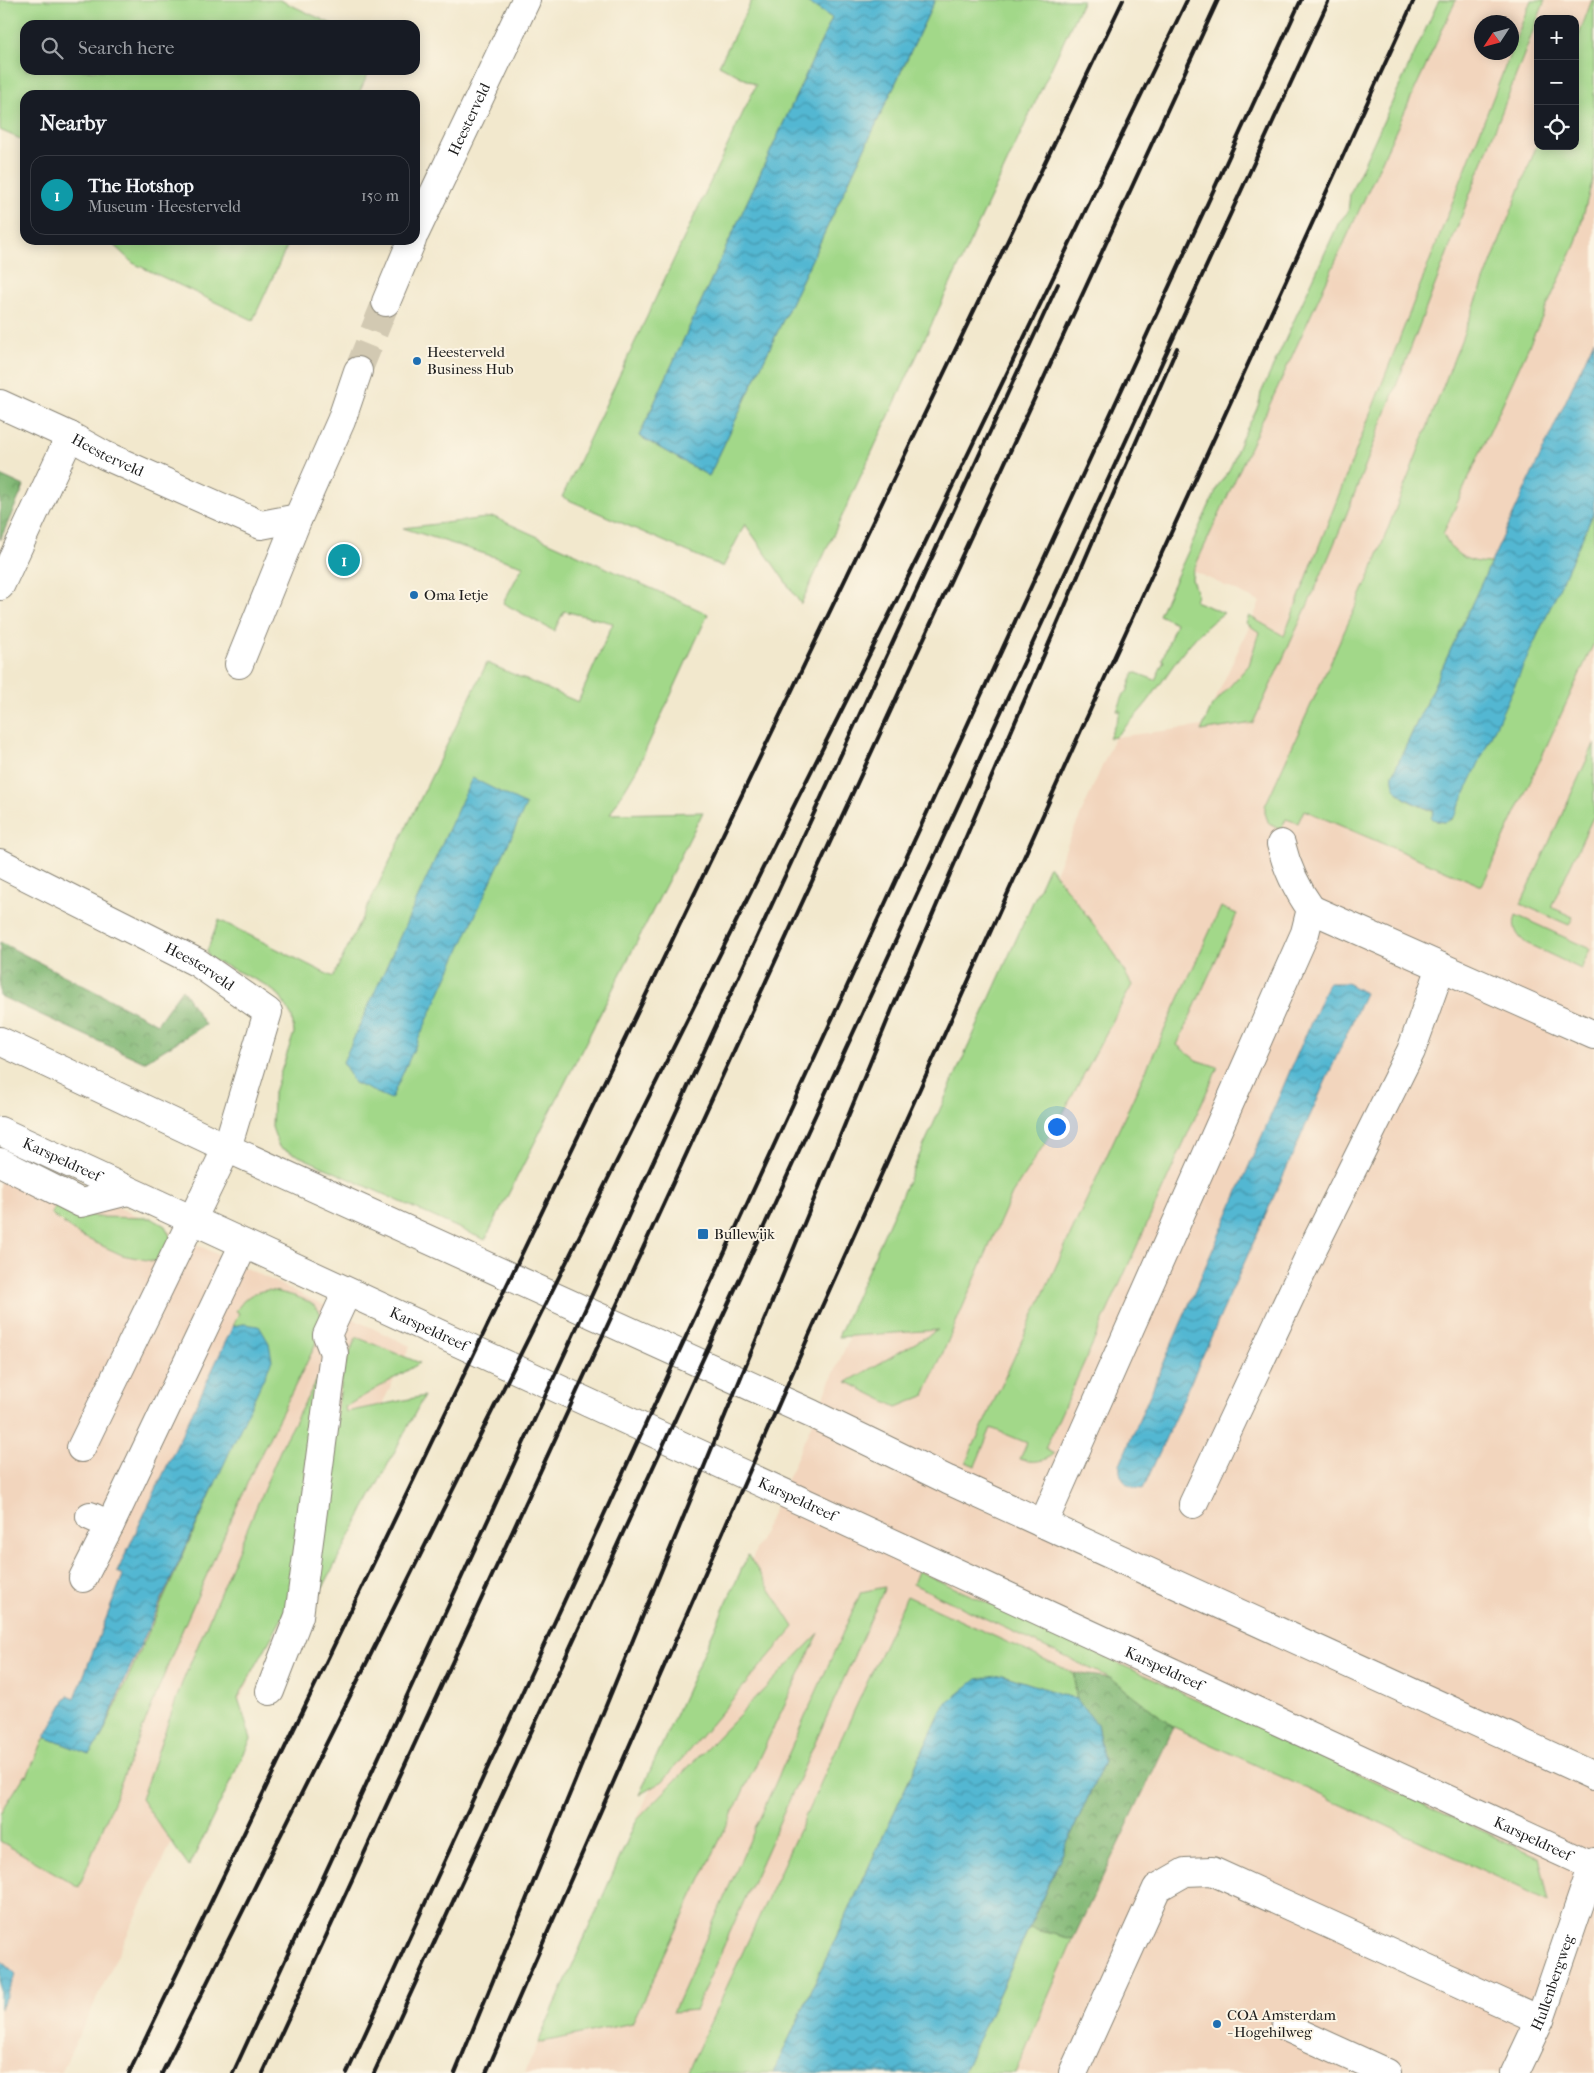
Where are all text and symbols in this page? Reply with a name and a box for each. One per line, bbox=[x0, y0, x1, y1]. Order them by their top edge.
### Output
north arrow bbox=[1474, 15, 1519, 60]
map controls bbox=[1534, 15, 1579, 150]
button: + bbox=[1534, 15, 1579, 60]
search box bbox=[20, 20, 420, 75]
icon: search bbox=[38, 34, 66, 62]
text: Search here bbox=[78, 37, 174, 59]
button: − bbox=[1534, 60, 1579, 105]
street label: Heesterveld bbox=[444, 79, 494, 158]
button: locate bbox=[1534, 105, 1579, 150]
text: Nearby bbox=[40, 111, 106, 135]
text: The Hotshop bbox=[88, 175, 194, 197]
text: 1 bbox=[54, 186, 60, 205]
text: 150 m bbox=[361, 186, 399, 205]
text: Museum · Heesterveld bbox=[88, 197, 241, 216]
place label: Heesterveld Business Hub bbox=[427, 343, 514, 378]
marker: Heesterveld Business Hub bbox=[411, 355, 423, 367]
street label: Heesterveld bbox=[69, 430, 147, 481]
pin: 1 bbox=[328, 541, 360, 579]
place label: Oma Ietje bbox=[424, 586, 489, 604]
marker: Oma Ietje bbox=[408, 589, 420, 601]
street label: Heesterveld bbox=[162, 939, 238, 995]
your location bbox=[1044, 1114, 1070, 1140]
street label: Karspeldreef bbox=[20, 1134, 106, 1187]
place label: Bullewijk bbox=[714, 1225, 775, 1243]
marker: Bullewijk bbox=[696, 1227, 710, 1241]
street label: Karspeldreef bbox=[387, 1303, 473, 1356]
street label: Karspeldreef bbox=[755, 1473, 842, 1526]
street label: Karspeldreef bbox=[1122, 1643, 1209, 1695]
street label: Karspeldreef bbox=[1491, 1813, 1577, 1866]
street label: Hullenbergweg bbox=[1527, 1931, 1578, 2034]
place label: COA Amsterdam - Hogehilweg bbox=[1227, 2006, 1336, 2041]
marker: COA Amsterdam - Hogehilweg bbox=[1211, 2018, 1223, 2030]

